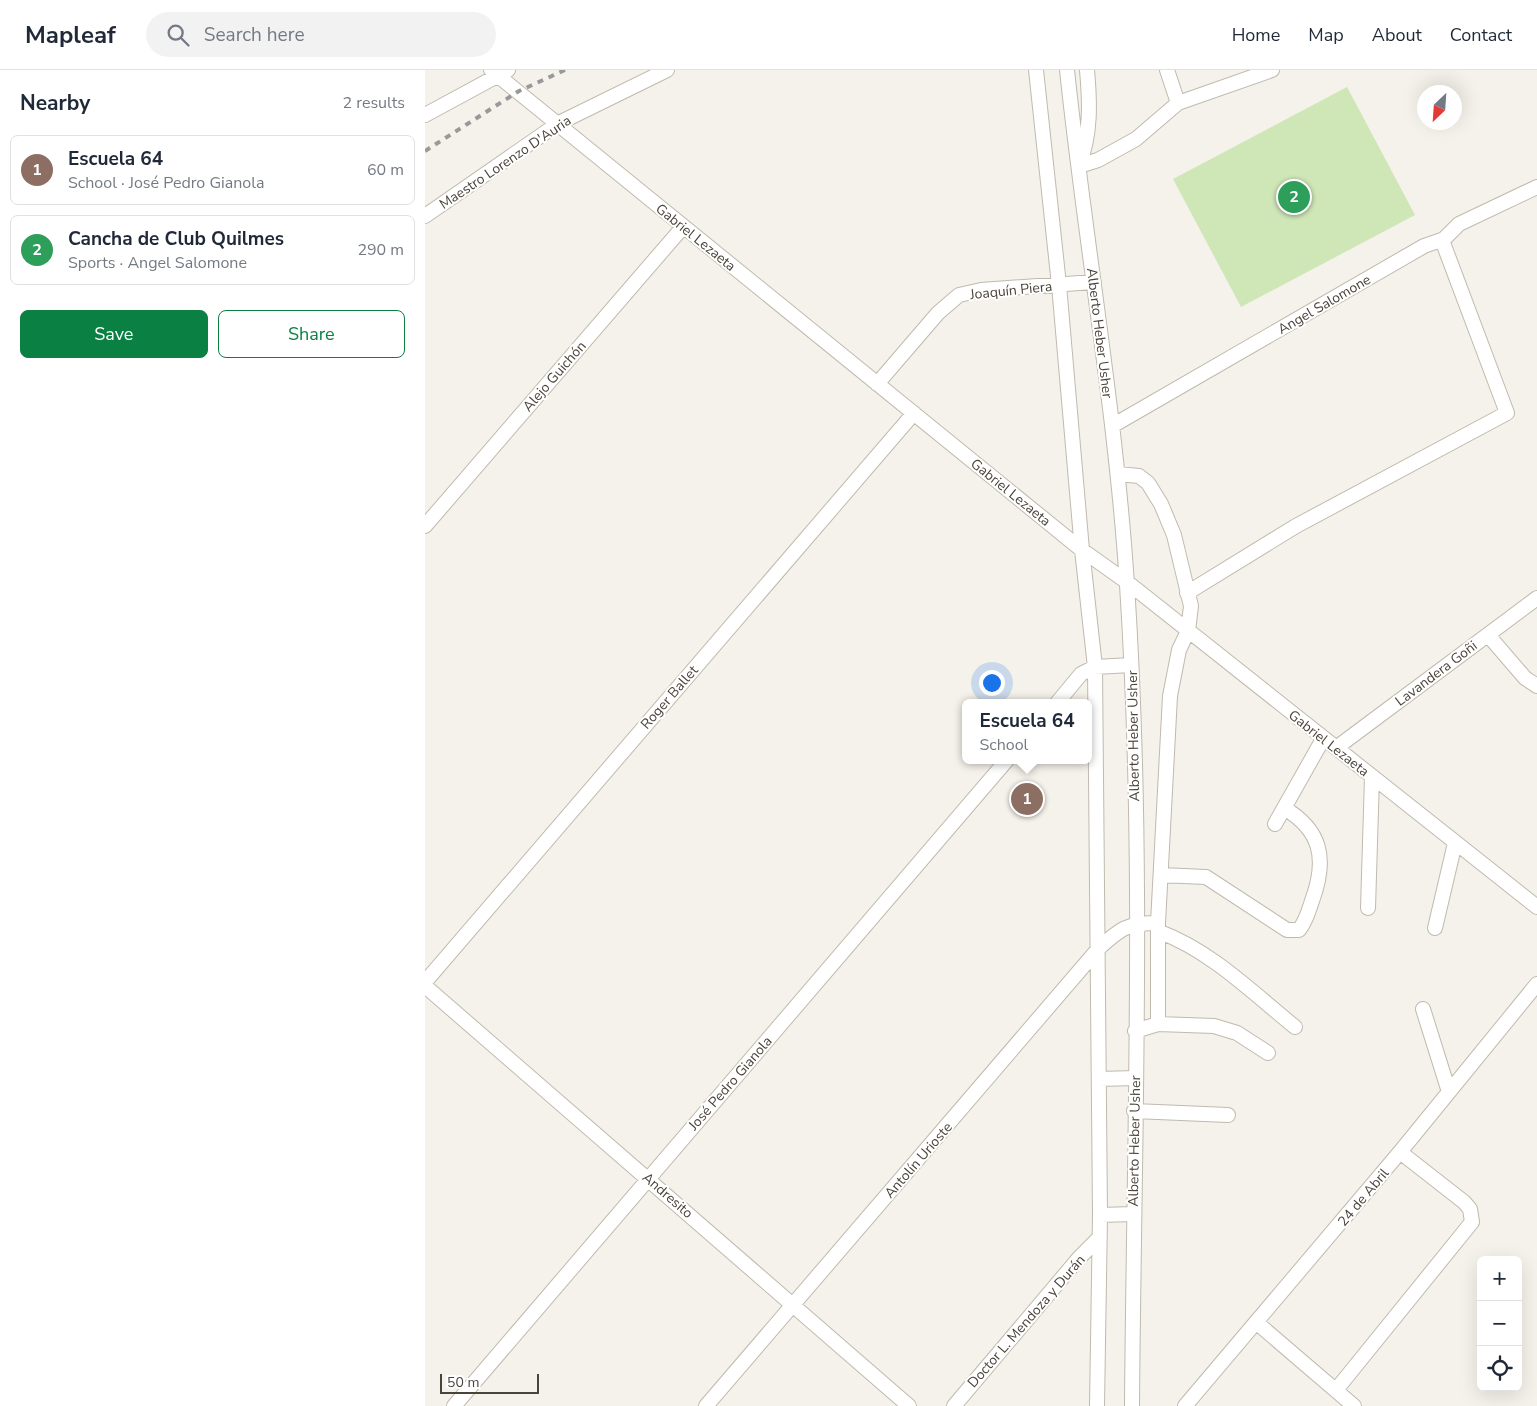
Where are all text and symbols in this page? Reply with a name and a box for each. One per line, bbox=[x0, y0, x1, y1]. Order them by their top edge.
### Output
search box bbox=[146, 12, 496, 57]
text: Mapleaf bbox=[25, 19, 116, 51]
icon: search bbox=[164, 21, 192, 49]
text: Search here bbox=[204, 22, 305, 48]
text: Home bbox=[1232, 23, 1280, 47]
text: Map bbox=[1308, 23, 1344, 47]
text: About bbox=[1372, 23, 1422, 47]
text: Contact bbox=[1450, 23, 1512, 47]
north arrow bbox=[1417, 85, 1462, 130]
text: Nearby bbox=[20, 89, 90, 117]
text: 2 results bbox=[343, 92, 405, 114]
street label: Maestro Lorenzo D'Auria bbox=[436, 111, 575, 214]
text: Escuela 64 bbox=[68, 146, 163, 172]
text: 1 bbox=[32, 159, 42, 181]
text: 60 m bbox=[367, 159, 404, 181]
text: School · José Pedro Gianola bbox=[68, 172, 264, 194]
pin: 2 bbox=[1278, 178, 1310, 216]
street label: Gabriel Lezaeta bbox=[652, 199, 740, 276]
text: Cancha de Club Quilmes bbox=[68, 226, 284, 252]
text: 2 bbox=[32, 239, 42, 261]
text: 290 m bbox=[357, 239, 404, 261]
text: Sports · Angel Salomone bbox=[68, 252, 247, 274]
street label: Alberto Heber Usher bbox=[1082, 267, 1117, 399]
street label: Angel Salomone bbox=[1274, 270, 1374, 339]
street label: Joaquín Piera bbox=[968, 277, 1053, 304]
button: Save bbox=[20, 310, 208, 358]
button: Share bbox=[218, 310, 405, 358]
street label: Alejo Guichón bbox=[518, 337, 590, 416]
street label: Gabriel Lezaeta bbox=[967, 454, 1055, 531]
street label: Lavandera Goñi bbox=[1391, 636, 1481, 711]
street label: Roger Ballet bbox=[636, 661, 702, 733]
your location bbox=[979, 670, 1005, 696]
street label: Alberto Heber Usher bbox=[1123, 670, 1144, 802]
popup bbox=[962, 699, 1092, 764]
street label: Gabriel Lezaeta bbox=[1284, 706, 1373, 781]
text: Escuela 64 bbox=[979, 708, 1075, 734]
text: School bbox=[979, 734, 1028, 756]
pin: 1 bbox=[1011, 780, 1043, 818]
street label: José Pedro Gianola bbox=[684, 1032, 776, 1135]
street label: Alberto Heber Usher bbox=[1124, 1075, 1145, 1207]
street label: Antolín Urioste bbox=[880, 1118, 957, 1202]
street label: 24 de Abril bbox=[1333, 1164, 1394, 1230]
street label: Andresito bbox=[638, 1168, 697, 1223]
street label: Doctor L. Mendoza y Durán bbox=[963, 1251, 1089, 1392]
map controls bbox=[1477, 1256, 1522, 1391]
button: + bbox=[1477, 1256, 1522, 1301]
button: − bbox=[1477, 1301, 1522, 1346]
button: locate bbox=[1477, 1346, 1522, 1391]
scale bar bbox=[440, 1371, 539, 1394]
text: 50 m bbox=[447, 1373, 479, 1392]

